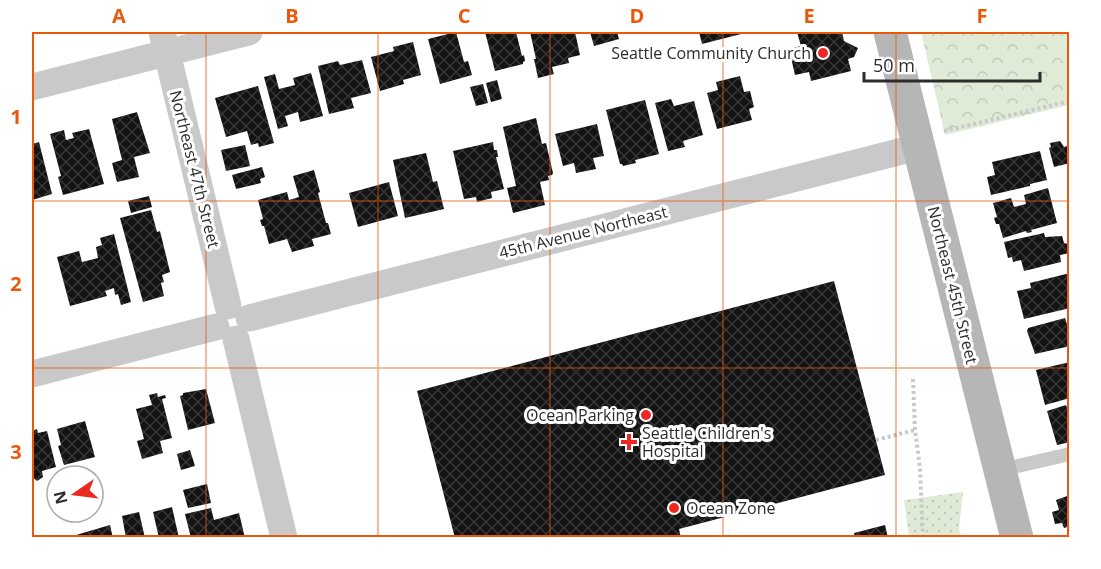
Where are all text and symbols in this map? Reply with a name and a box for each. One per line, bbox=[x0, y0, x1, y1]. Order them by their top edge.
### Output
text: A bbox=[112, 2, 126, 29]
text: B bbox=[285, 2, 299, 29]
text: C bbox=[458, 2, 471, 29]
text: D bbox=[630, 2, 644, 29]
text: E bbox=[803, 2, 815, 29]
text: F bbox=[977, 2, 987, 29]
place label: Seattle Community Church bbox=[611, 42, 811, 64]
scale bar bbox=[864, 45, 1040, 83]
marker: Seattle Community Church bbox=[816, 46, 830, 60]
text: 50 m bbox=[873, 53, 915, 77]
street label: Northeast 47th Street bbox=[165, 88, 225, 250]
text: 1 bbox=[10, 103, 22, 130]
street label: 45th Avenue Northeast bbox=[497, 200, 670, 264]
street label: Northeast 45th Street bbox=[923, 204, 983, 366]
text: 2 bbox=[10, 270, 22, 297]
place label: Ocean Parking bbox=[526, 404, 634, 426]
marker: Ocean Parking bbox=[639, 408, 653, 422]
place label: Seattle Children's Hospital bbox=[642, 422, 771, 462]
marker: Seattle Children's Hospital bbox=[620, 433, 638, 451]
text: 3 bbox=[10, 438, 22, 465]
north arrow bbox=[45, 464, 105, 524]
text: N bbox=[48, 489, 73, 507]
place label: Ocean Zone bbox=[686, 497, 776, 519]
marker: Ocean Zone bbox=[667, 501, 681, 515]

